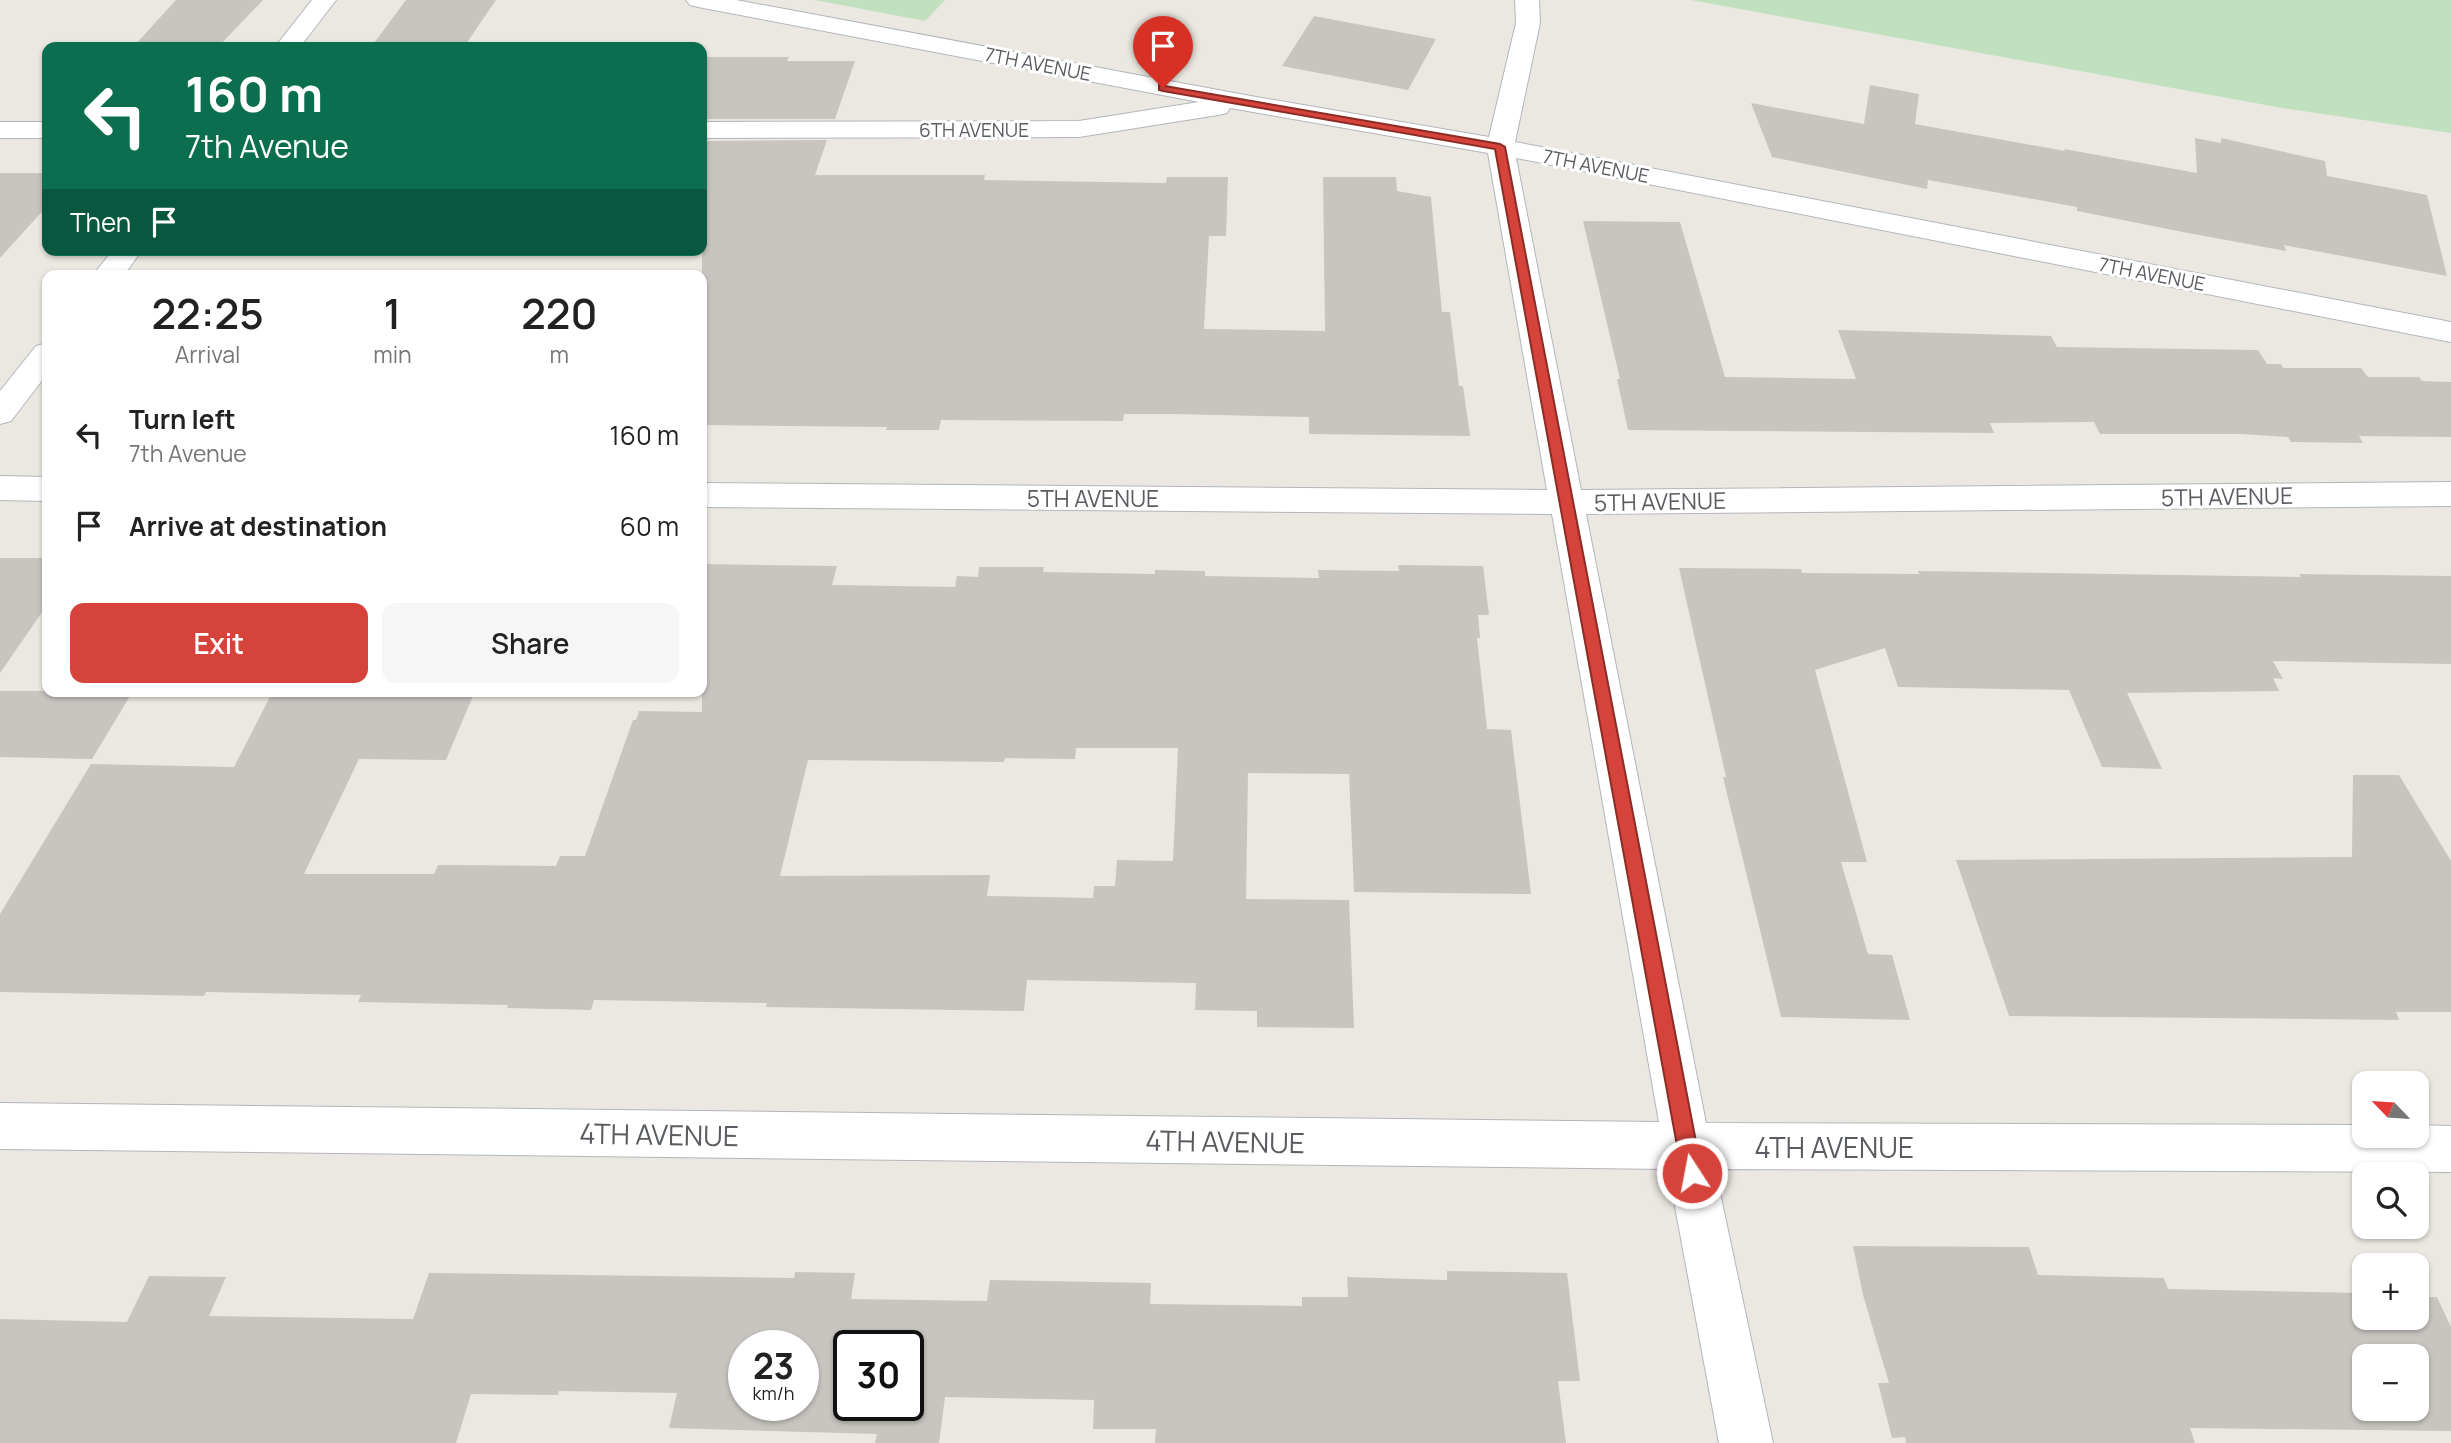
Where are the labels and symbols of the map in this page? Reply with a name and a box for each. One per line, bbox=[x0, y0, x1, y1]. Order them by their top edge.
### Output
pin bbox=[1133, 16, 1193, 88]
street label: 7TH AVENUE bbox=[983, 41, 1093, 87]
street label: 6TH AVENUE bbox=[919, 117, 1029, 143]
street label: 7TH AVENUE bbox=[1541, 143, 1651, 189]
street label: 7TH AVENUE bbox=[2097, 251, 2207, 297]
street label: 5TH AVENUE bbox=[2161, 479, 2293, 513]
street label: 5TH AVENUE bbox=[1027, 482, 1159, 514]
street label: 5TH AVENUE bbox=[1594, 484, 1726, 518]
north arrow bbox=[2352, 1071, 2429, 1148]
street label: 4TH AVENUE bbox=[579, 1114, 739, 1154]
street label: 4TH AVENUE bbox=[1145, 1121, 1305, 1161]
street label: 4TH AVENUE bbox=[1754, 1128, 1914, 1166]
position arrow bbox=[1655, 1136, 1729, 1210]
speed limit sign: 30 bbox=[833, 1330, 924, 1421]

